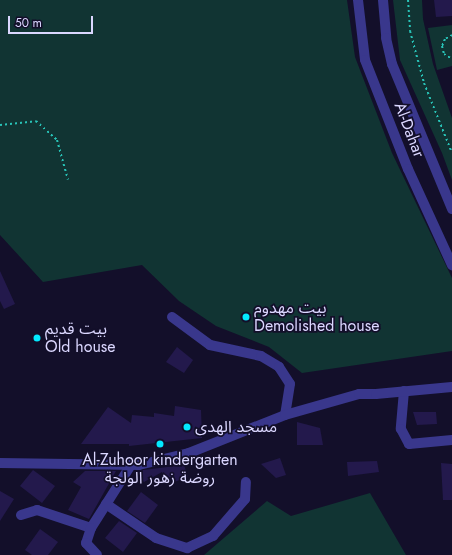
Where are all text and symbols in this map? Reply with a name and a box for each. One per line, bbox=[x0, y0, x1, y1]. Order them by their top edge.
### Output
scale bar bbox=[10, 8, 95, 34]
text: 50 m bbox=[15, 14, 42, 32]
street label: Al-Dahar bbox=[390, 100, 428, 160]
place label: بيت مهدوم Demolished house bbox=[254, 298, 379, 336]
marker: بيت مهدوم Demolished house bbox=[241, 312, 251, 322]
place label: بيت قديم Old house bbox=[45, 319, 115, 357]
marker: بيت قديم Old house bbox=[32, 333, 42, 343]
place label: مسجد الهدى bbox=[195, 417, 277, 437]
marker: مسجد الهدى bbox=[182, 422, 192, 432]
marker: Al-Zuhoor kindergarten روضة زهور الولجة bbox=[155, 439, 165, 449]
place label: Al-Zuhoor kindergarten روضة زهور الولجة bbox=[82, 450, 238, 488]

